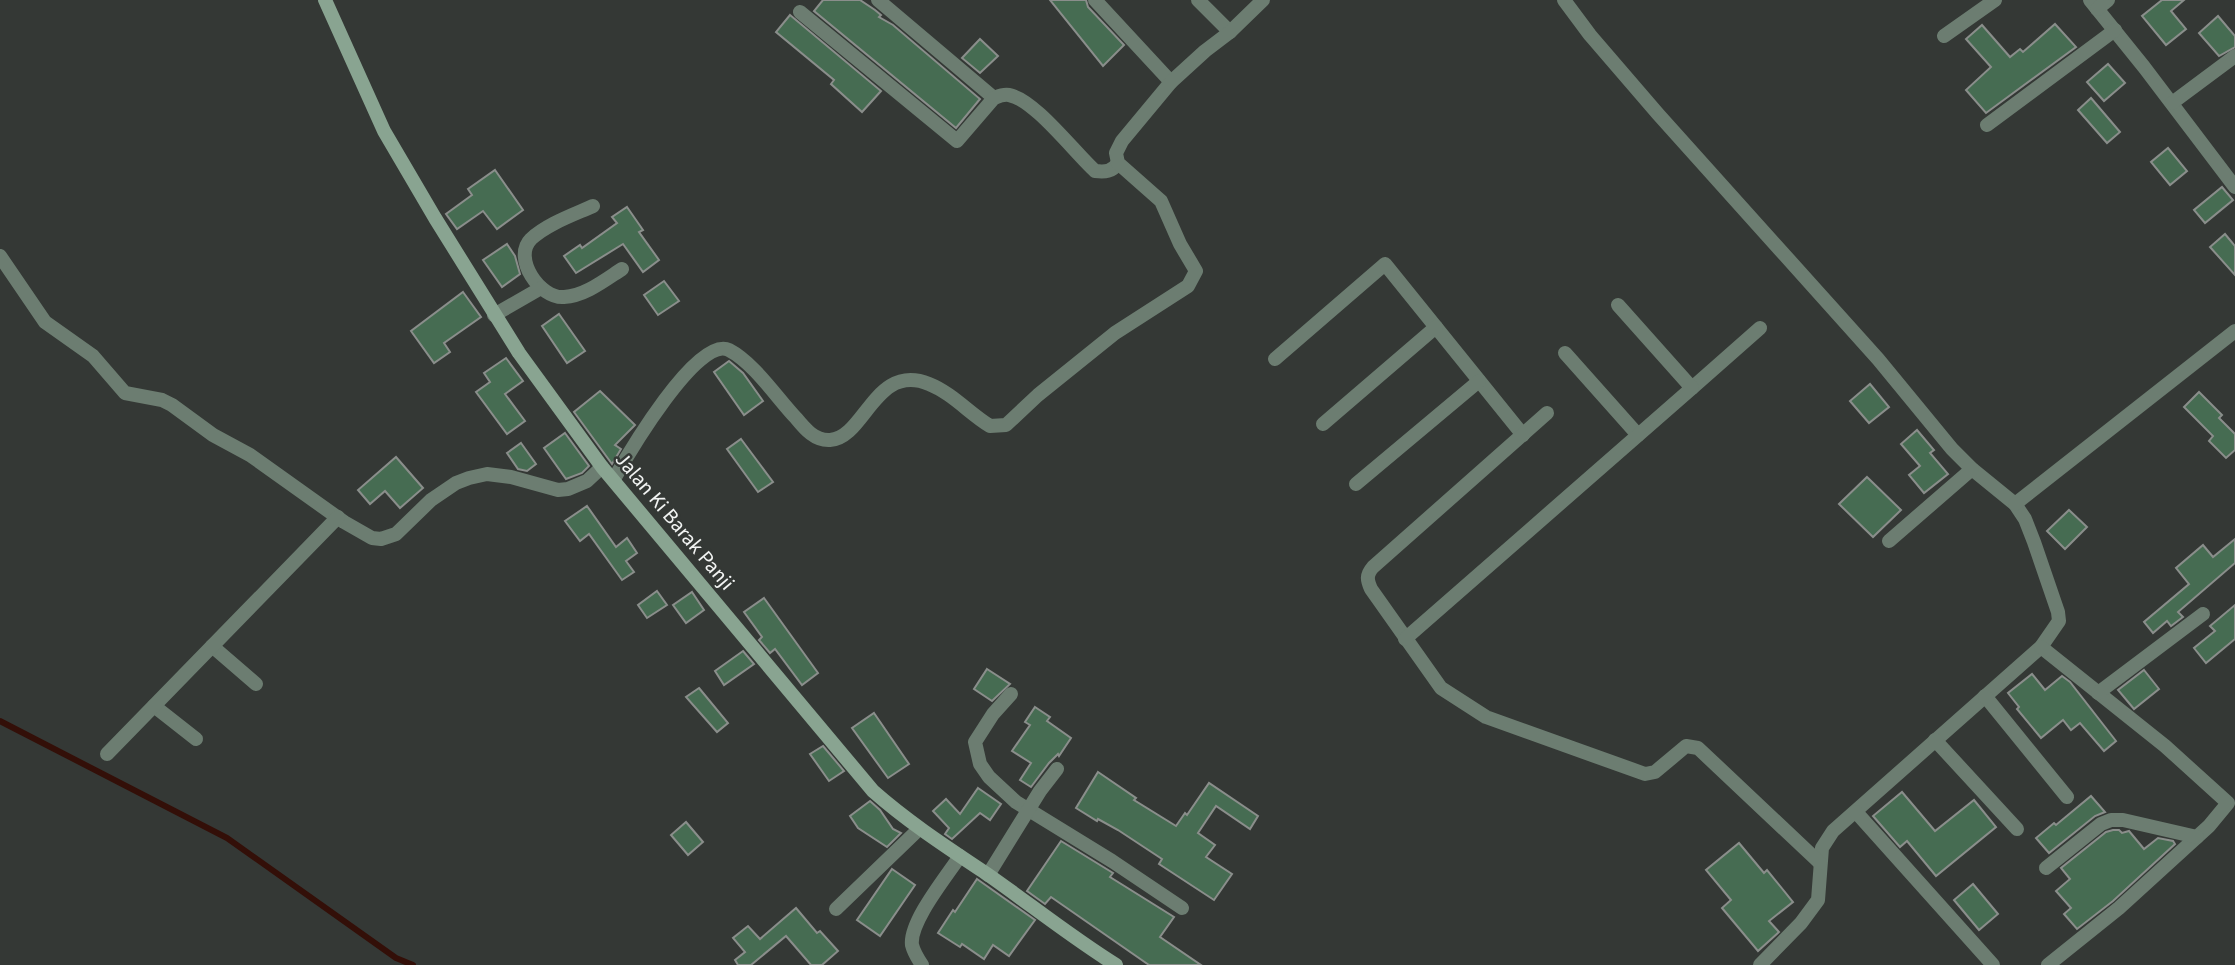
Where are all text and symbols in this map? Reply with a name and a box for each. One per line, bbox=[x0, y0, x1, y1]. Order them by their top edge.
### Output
street label: Jalan Ki Barak Panji bbox=[608, 445, 742, 597]

